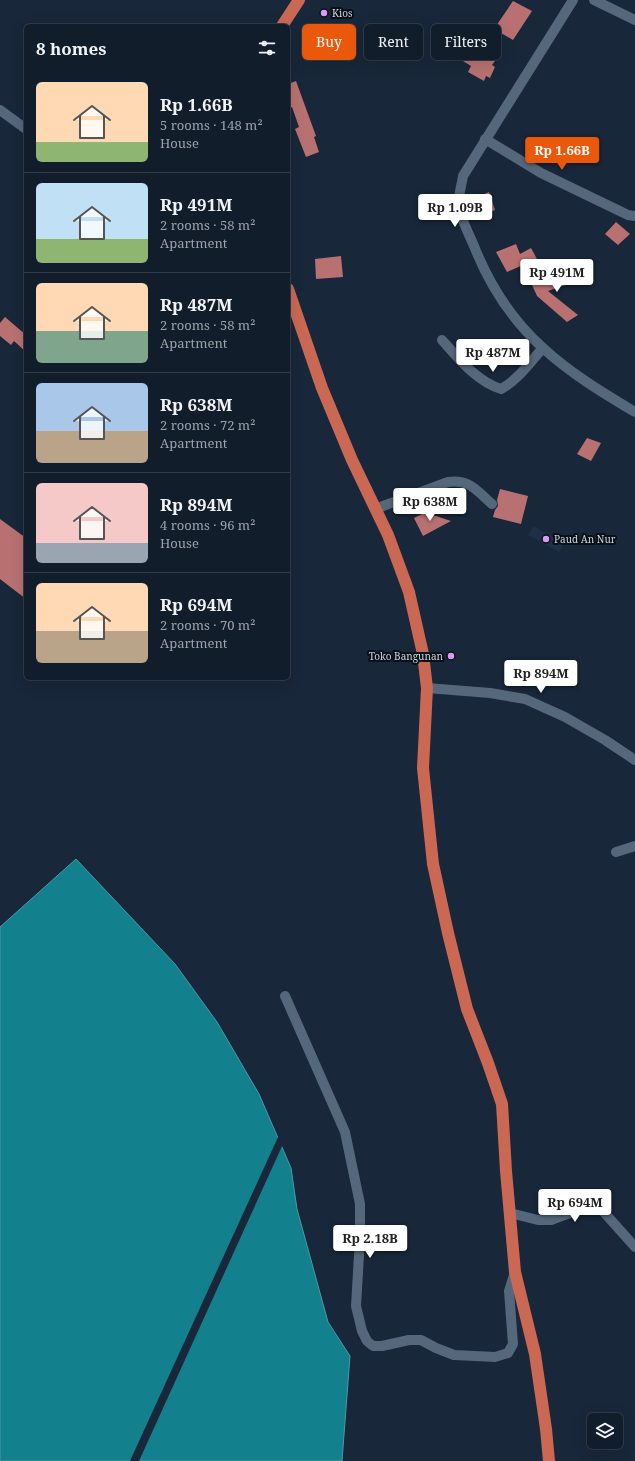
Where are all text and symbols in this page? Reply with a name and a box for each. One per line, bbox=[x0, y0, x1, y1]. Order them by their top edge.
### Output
place label: Kios bbox=[332, 6, 353, 20]
marker: Kios bbox=[319, 8, 329, 18]
chip: Buy bbox=[302, 24, 356, 60]
chip: Rent bbox=[364, 24, 423, 60]
chip: Filters bbox=[431, 24, 501, 60]
text: 8 homes bbox=[36, 37, 106, 60]
icon: filters bbox=[256, 37, 278, 59]
text: Rp 1.66B bbox=[160, 93, 233, 116]
icon: home bbox=[68, 98, 116, 146]
text: 5 rooms · 148 m² bbox=[160, 116, 263, 134]
text: House bbox=[160, 134, 199, 152]
pin: Rp 1.66B bbox=[521, 137, 603, 171]
text: Rp 1.66B bbox=[534, 141, 590, 159]
text: Rp 491M bbox=[160, 193, 233, 216]
pin: Rp 1.09B bbox=[414, 194, 496, 228]
text: Rp 1.09B bbox=[427, 198, 483, 216]
icon: home bbox=[68, 199, 116, 247]
text: 2 rooms · 58 m² bbox=[160, 216, 255, 234]
text: Apartment bbox=[160, 234, 227, 252]
pin: Rp 491M bbox=[520, 259, 594, 293]
text: Rp 491M bbox=[529, 263, 585, 281]
text: Rp 487M bbox=[160, 293, 233, 316]
icon: home bbox=[68, 299, 116, 347]
text: 2 rooms · 58 m² bbox=[160, 316, 255, 334]
text: Apartment bbox=[160, 334, 227, 352]
pin: Rp 487M bbox=[456, 339, 530, 373]
text: Rp 487M bbox=[465, 343, 521, 361]
text: Rp 638M bbox=[160, 393, 233, 416]
icon: home bbox=[68, 399, 116, 447]
text: 2 rooms · 72 m² bbox=[160, 416, 255, 434]
text: Apartment bbox=[160, 434, 227, 452]
pin: Rp 638M bbox=[393, 488, 467, 522]
text: Rp 638M bbox=[402, 492, 458, 510]
text: Rp 894M bbox=[160, 493, 233, 516]
icon: home bbox=[68, 499, 116, 547]
text: 4 rooms · 96 m² bbox=[160, 516, 255, 534]
place label: Paud An Nur bbox=[554, 532, 616, 546]
text: House bbox=[160, 534, 199, 552]
marker: Paud An Nur bbox=[541, 534, 551, 544]
text: Rp 694M bbox=[160, 593, 233, 616]
icon: home bbox=[68, 599, 116, 647]
text: 2 rooms · 70 m² bbox=[160, 616, 255, 634]
text: Apartment bbox=[160, 634, 227, 652]
place label: Toko Bangunan bbox=[369, 649, 444, 663]
marker: Toko Bangunan bbox=[446, 651, 456, 661]
pin: Rp 894M bbox=[504, 660, 578, 694]
text: Rp 894M bbox=[513, 664, 569, 682]
pin: Rp 694M bbox=[538, 1189, 612, 1223]
text: Rp 694M bbox=[547, 1193, 603, 1211]
pin: Rp 2.18B bbox=[329, 1225, 411, 1259]
text: Rp 2.18B bbox=[342, 1229, 398, 1247]
map controls bbox=[587, 1413, 623, 1449]
button: layers bbox=[587, 1413, 623, 1449]

